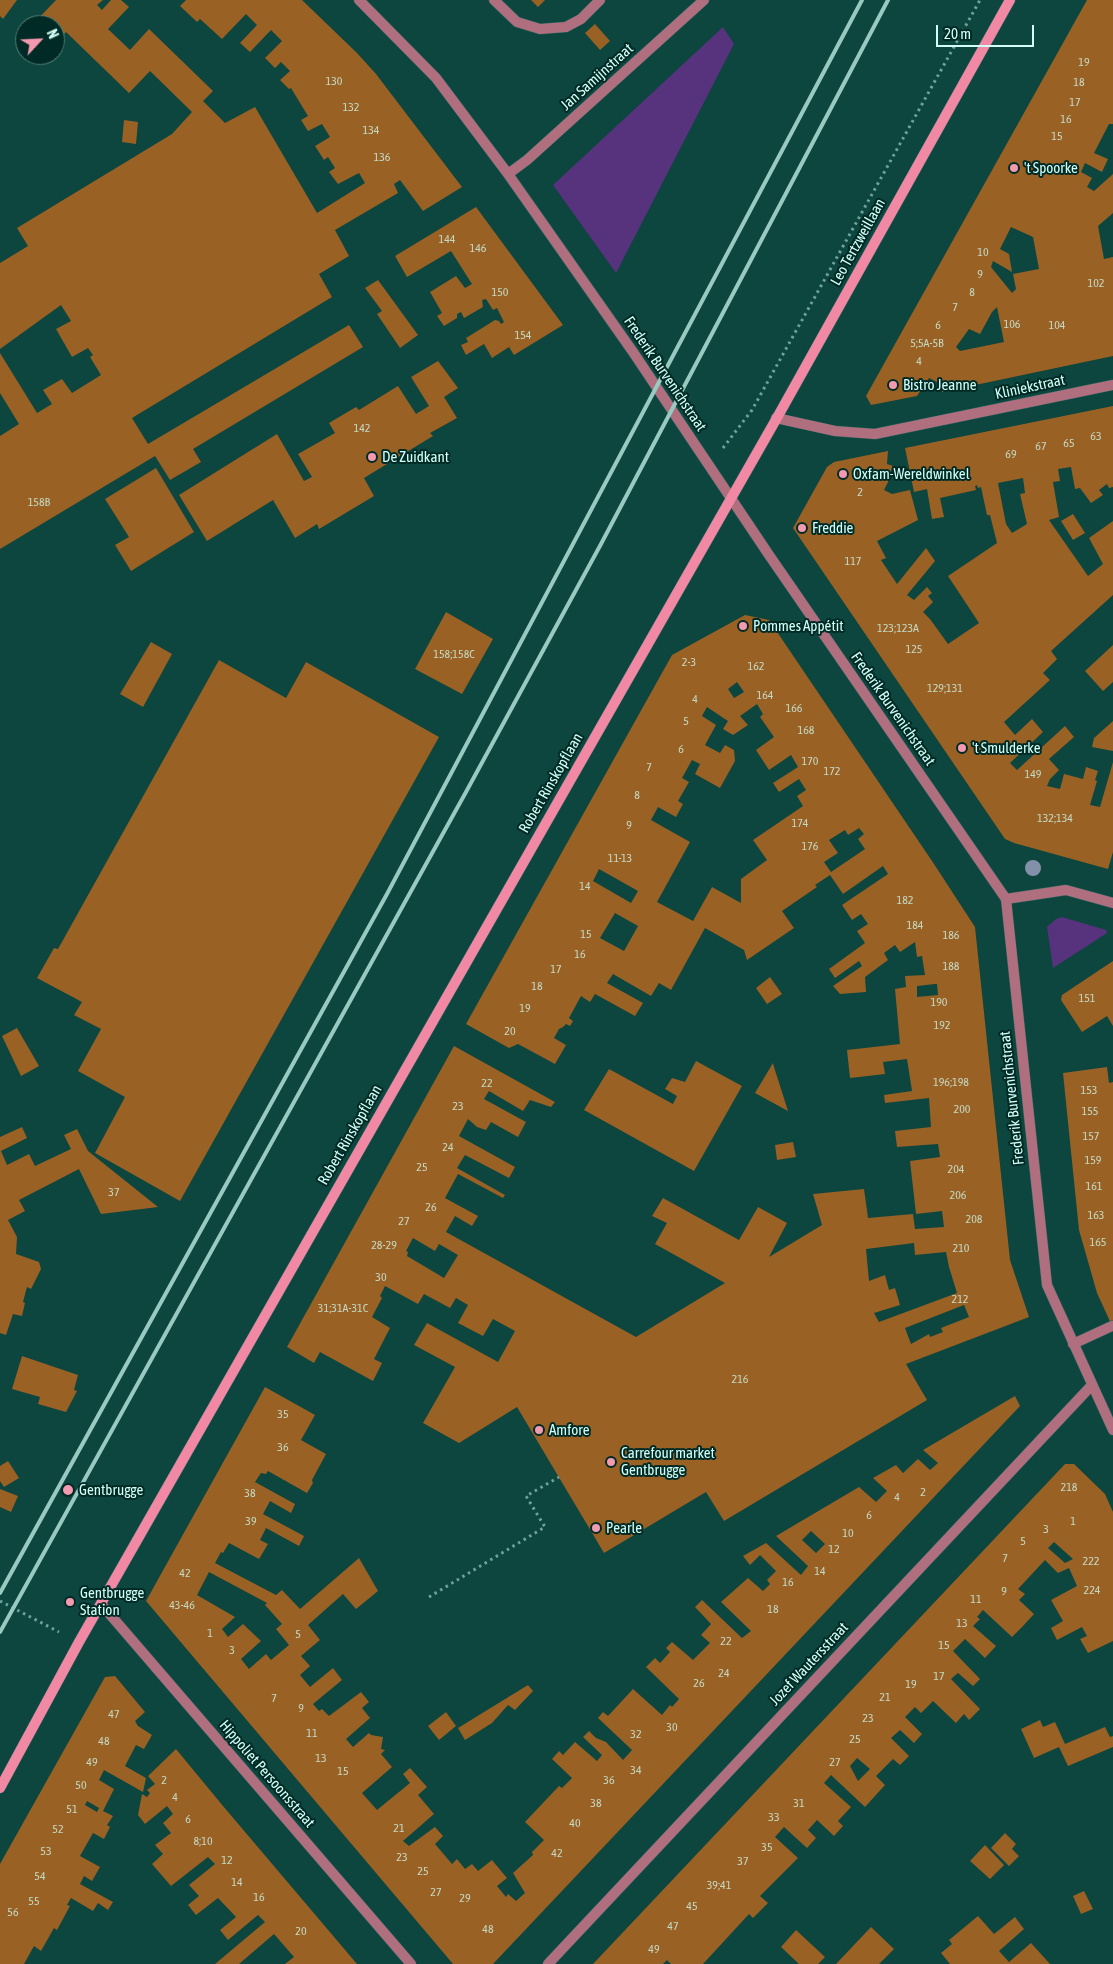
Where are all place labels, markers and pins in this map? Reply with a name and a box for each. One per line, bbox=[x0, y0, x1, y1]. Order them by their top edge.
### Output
place label: 't Spoorke bbox=[1024, 159, 1078, 177]
marker: 't Spoorke bbox=[1008, 162, 1020, 174]
place label: Bistro Jeanne bbox=[903, 376, 977, 394]
marker: Bistro Jeanne bbox=[887, 379, 899, 391]
place label: De Zuidkant bbox=[382, 448, 449, 466]
marker: De Zuidkant bbox=[366, 451, 378, 463]
place label: Oxfam-Wereldwinkel bbox=[853, 465, 970, 483]
marker: Oxfam-Wereldwinkel bbox=[837, 468, 849, 480]
place label: Freddie bbox=[812, 519, 853, 537]
marker: Freddie bbox=[796, 522, 808, 534]
place label: Pommes Appétit bbox=[753, 617, 843, 635]
marker: Pommes Appétit bbox=[737, 620, 749, 632]
place label: 't Smulderke bbox=[972, 739, 1040, 757]
marker: 't Smulderke bbox=[956, 742, 968, 754]
place label: Amfore bbox=[549, 1421, 590, 1439]
marker: Amfore bbox=[533, 1424, 545, 1436]
place label: Carrefour market Gentbrugge bbox=[621, 1444, 715, 1479]
marker: Carrefour market Gentbrugge bbox=[605, 1456, 617, 1468]
place label: Gentbrugge bbox=[79, 1481, 143, 1499]
marker: Gentbrugge bbox=[61, 1483, 75, 1497]
place label: Pearle bbox=[606, 1519, 642, 1537]
marker: Pearle bbox=[590, 1522, 602, 1534]
place label: Gentbrugge Station bbox=[80, 1584, 144, 1619]
marker: Gentbrugge Station bbox=[64, 1596, 76, 1608]

